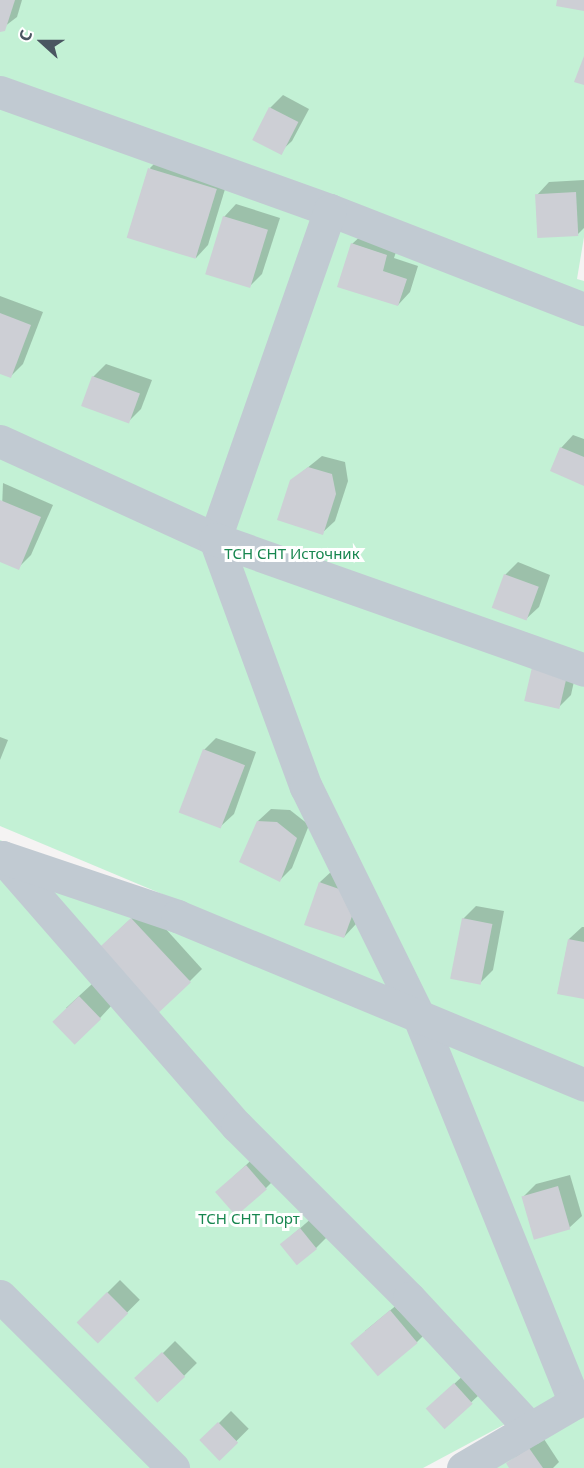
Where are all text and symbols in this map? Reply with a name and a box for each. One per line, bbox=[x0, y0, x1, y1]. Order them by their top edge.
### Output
north arrow bbox=[12, 12, 72, 72]
text: С bbox=[13, 27, 37, 44]
park label: ТСН СНТ Источник bbox=[224, 545, 360, 563]
park label: ТСН СНТ Порт bbox=[198, 1210, 300, 1228]

